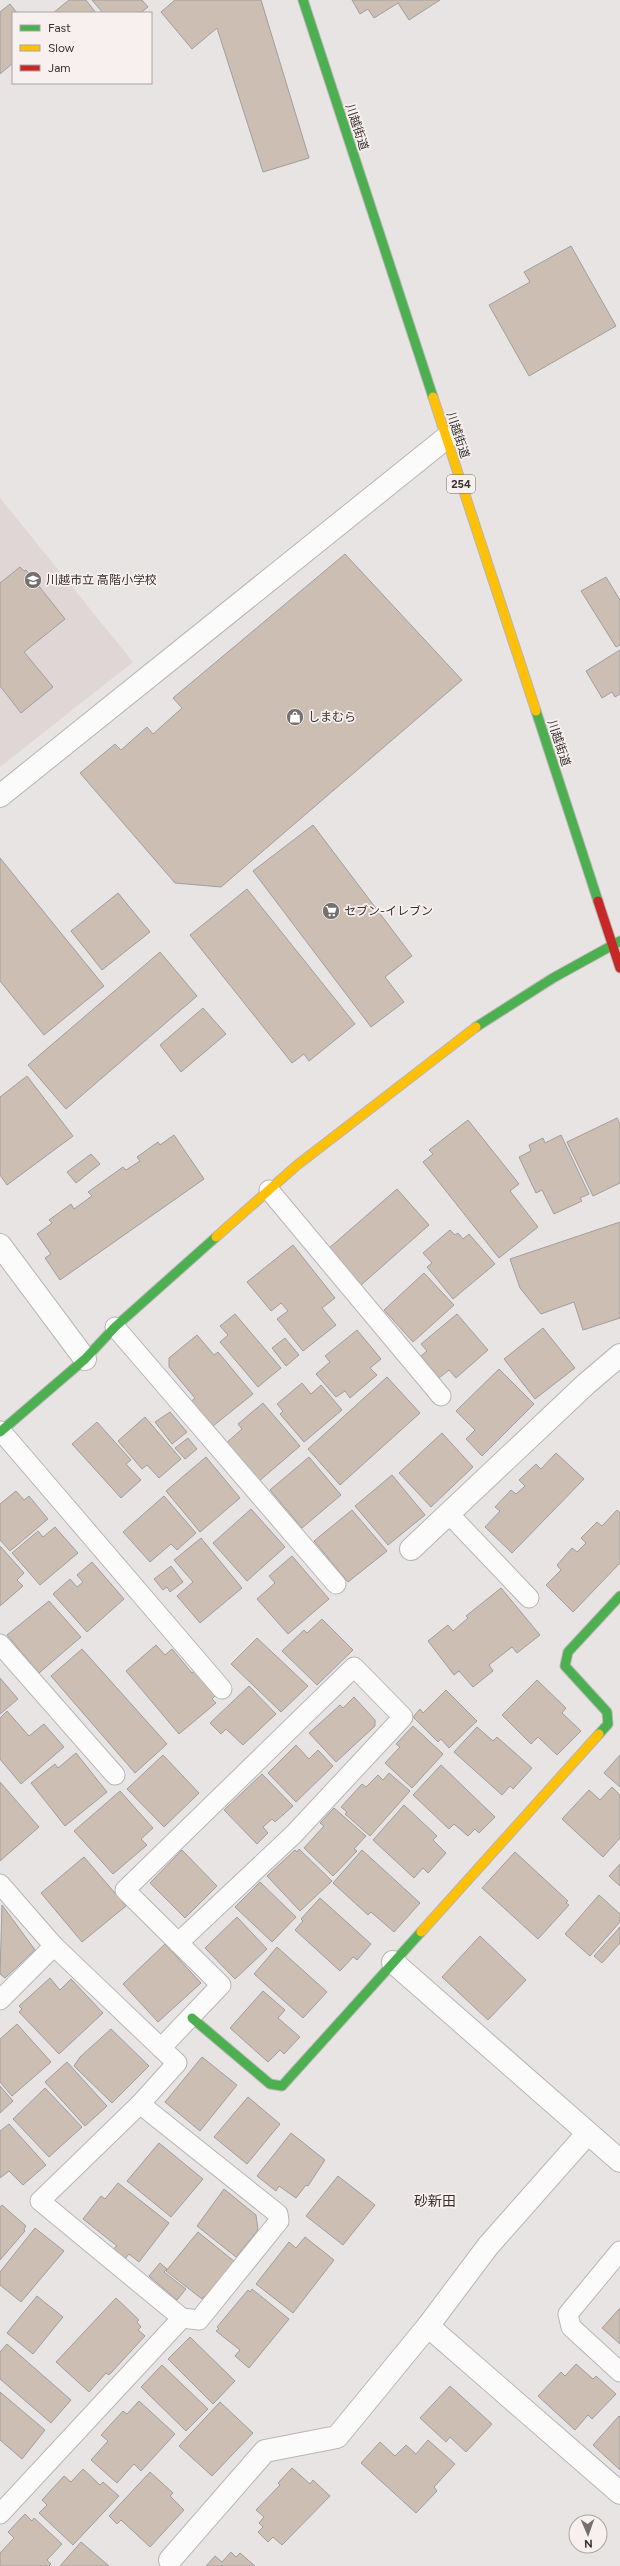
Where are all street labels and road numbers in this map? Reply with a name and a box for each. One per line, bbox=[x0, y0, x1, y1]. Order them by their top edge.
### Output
street label: 川越街道 bbox=[343, 102, 371, 152]
street label: 川越街道 bbox=[444, 410, 472, 460]
road number: 254 bbox=[447, 475, 475, 493]
street label: 川越街道 bbox=[545, 718, 573, 768]

